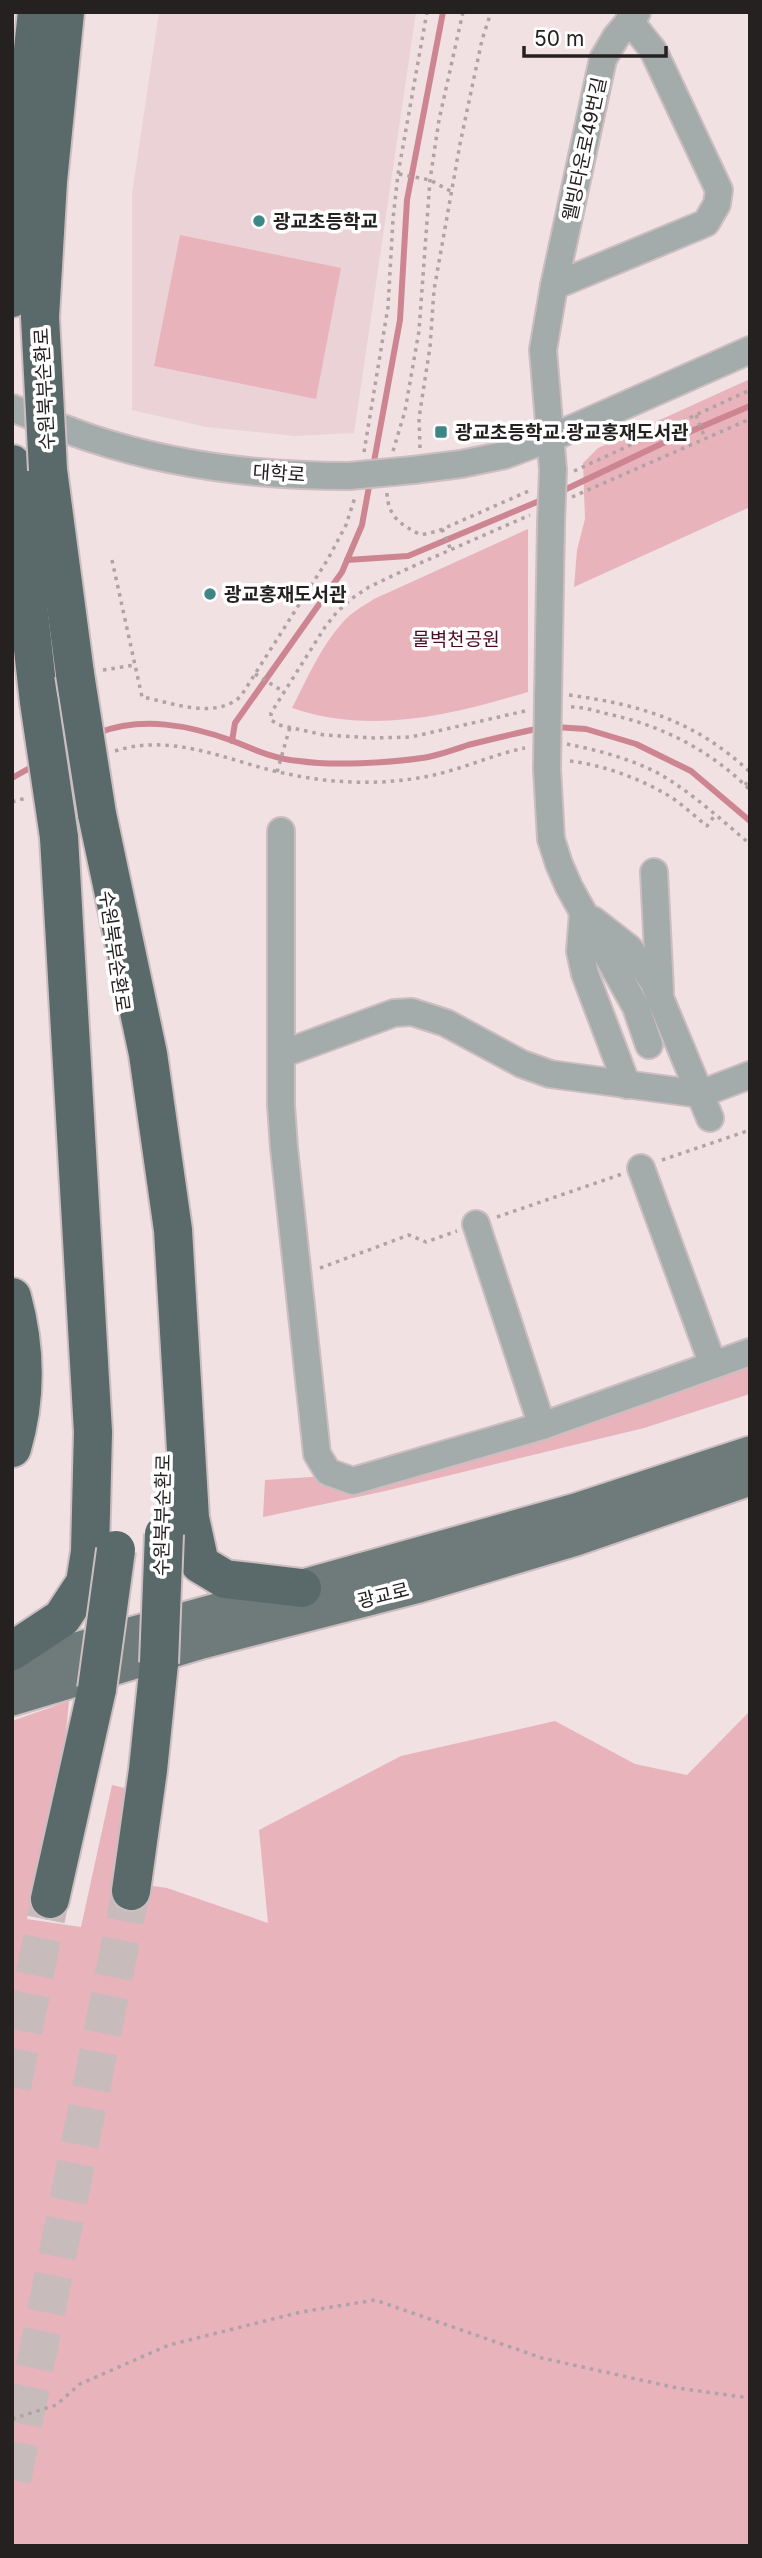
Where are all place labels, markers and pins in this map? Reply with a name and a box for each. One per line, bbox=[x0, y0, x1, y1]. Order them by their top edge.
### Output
place label: 광교초등학교 bbox=[273, 210, 378, 233]
marker: 광교초등학교 bbox=[251, 213, 267, 229]
place label: 광교초등학교.광교홍재도서관 bbox=[455, 421, 689, 444]
marker: 광교초등학교.광교홍재도서관 bbox=[433, 424, 449, 440]
place label: 광교홍재도서관 bbox=[224, 583, 347, 606]
marker: 광교홍재도서관 bbox=[202, 586, 218, 602]

